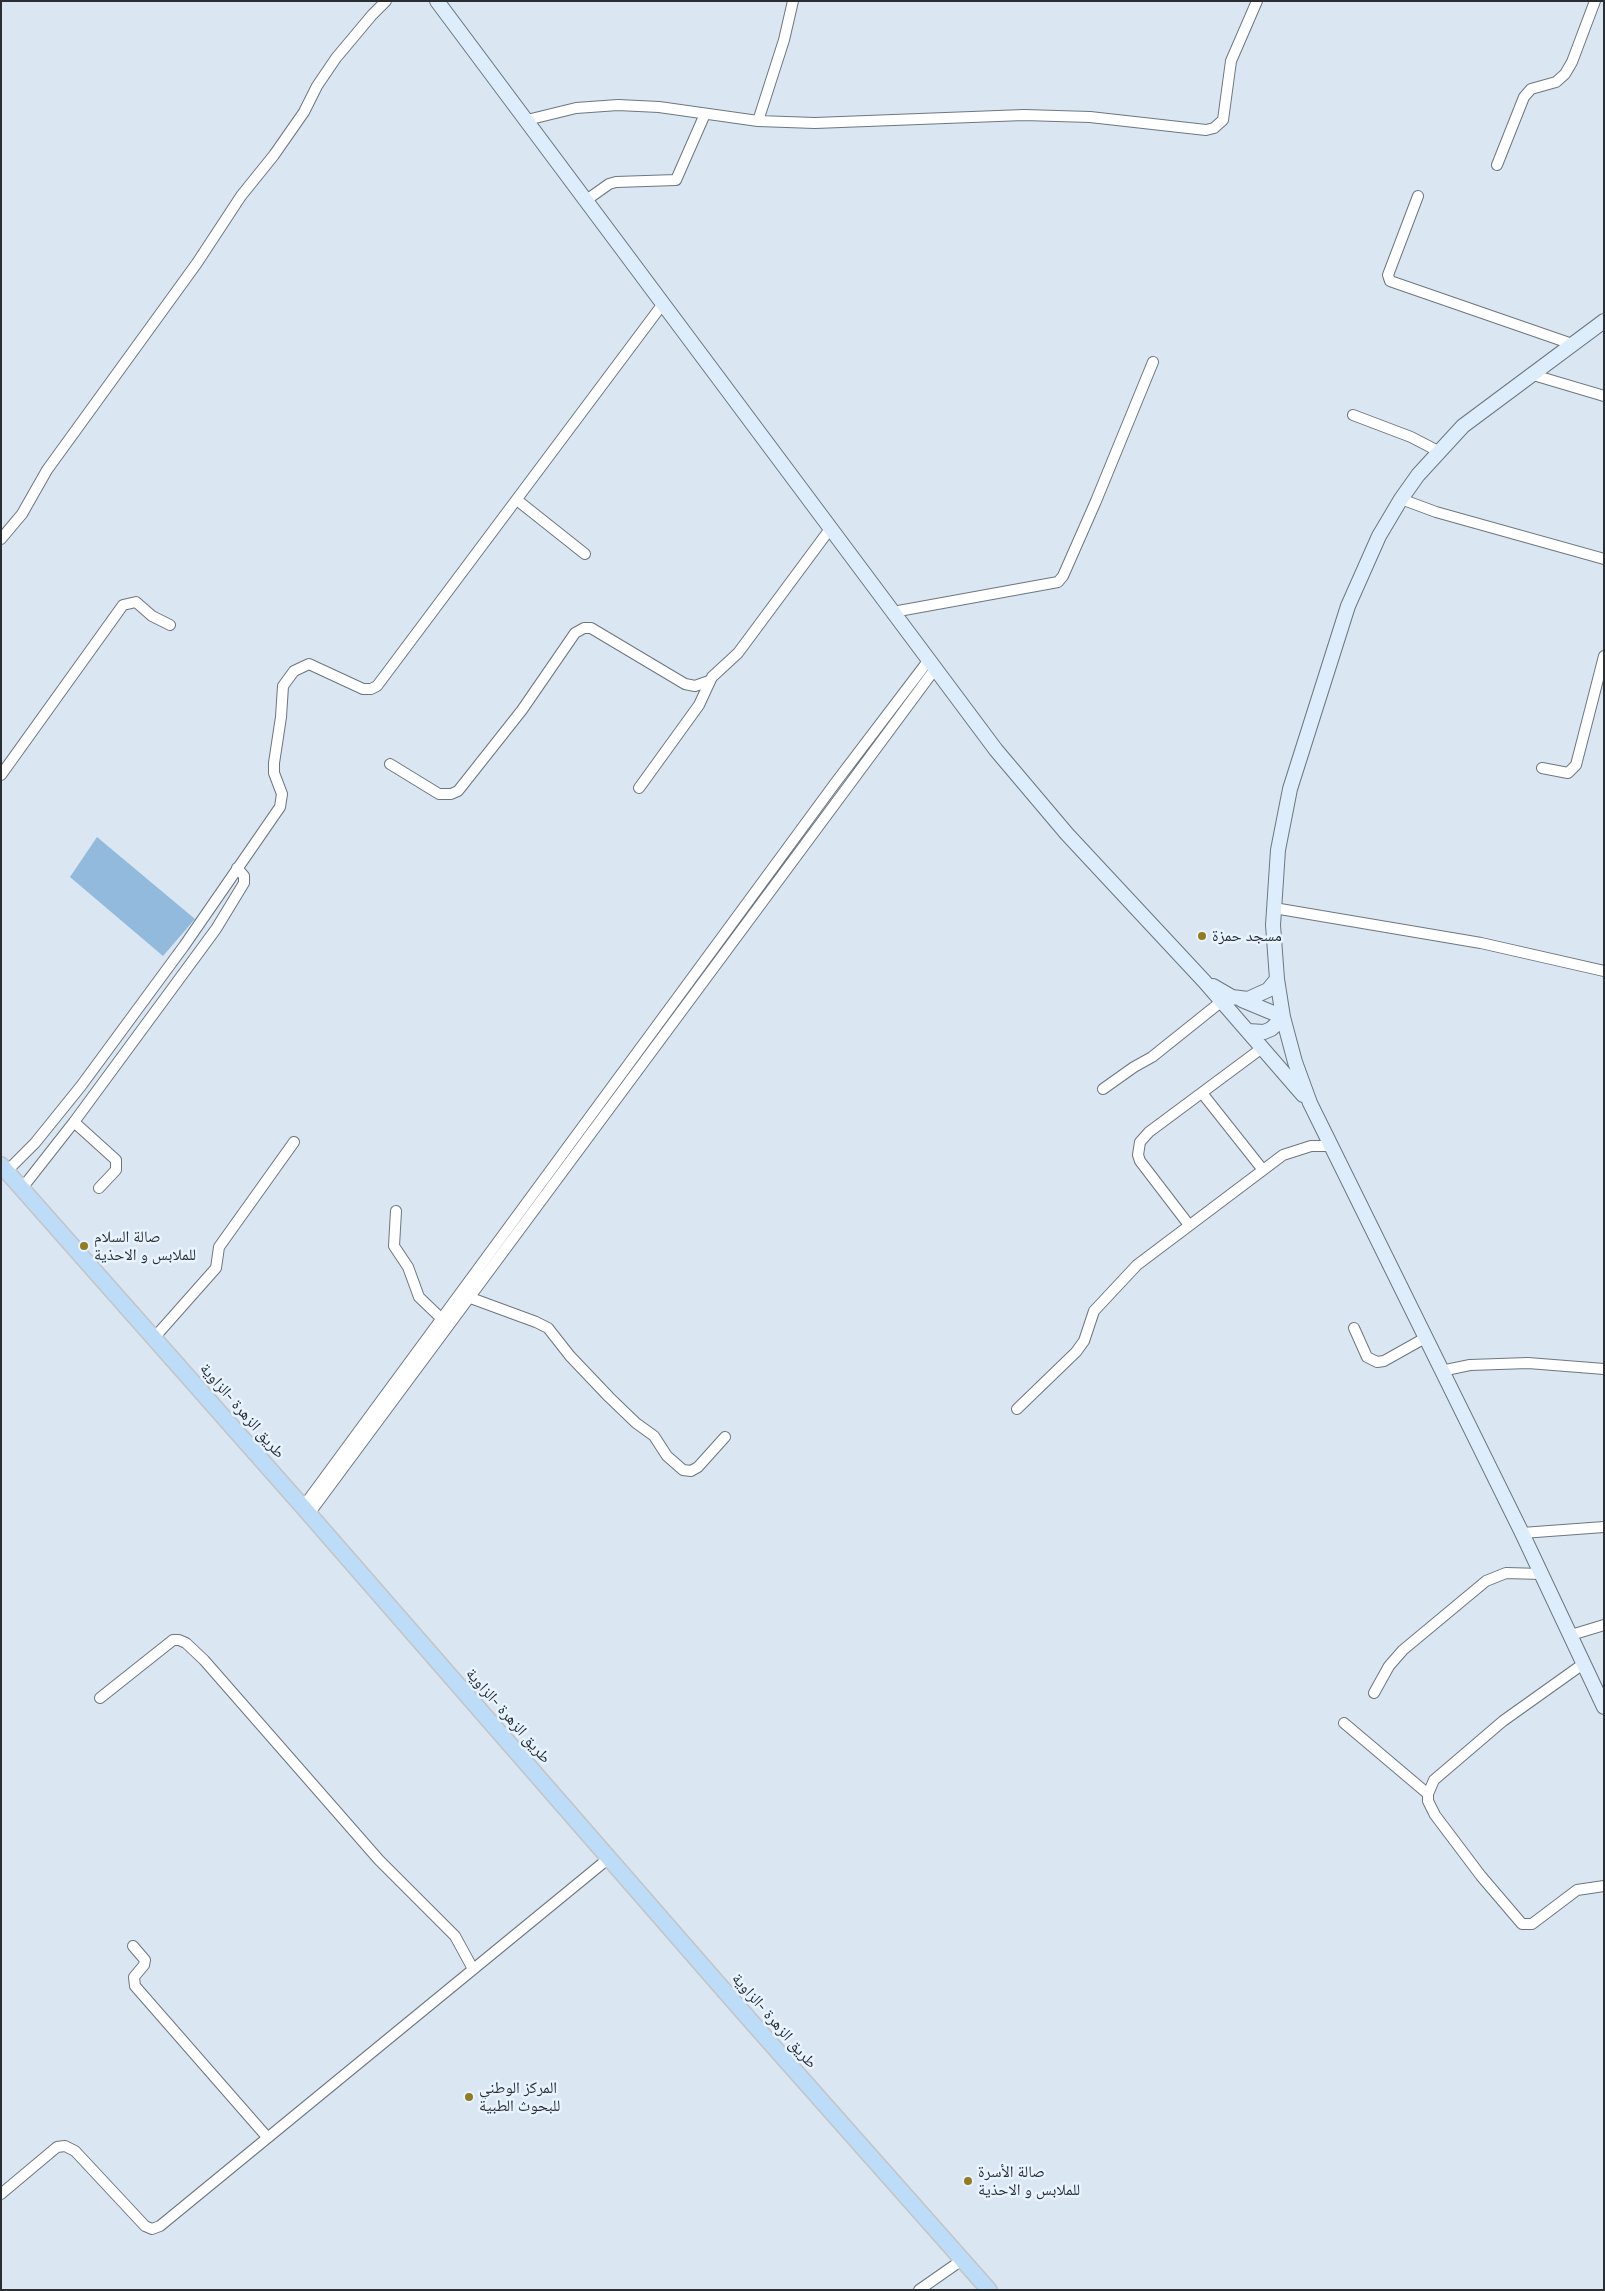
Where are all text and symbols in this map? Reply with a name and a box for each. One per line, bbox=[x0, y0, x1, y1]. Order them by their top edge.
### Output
place label: مسجد حمزة bbox=[1212, 926, 1282, 946]
marker: مسجد حمزة bbox=[1196, 930, 1208, 942]
place label: صالة السلام للملابس و الاحذية bbox=[94, 1227, 196, 1265]
marker: صالة السلام للملابس و الاحذية bbox=[78, 1240, 90, 1252]
street label: طريق الزهرة -الزاوية bbox=[195, 1359, 289, 1463]
street label: طريق الزهرة -الزاوية bbox=[461, 1664, 555, 1768]
street label: طريق الزهرة -الزاوية bbox=[727, 1969, 821, 2073]
place label: المركز الوطني للبحوث الطبية bbox=[479, 2078, 560, 2116]
marker: المركز الوطني للبحوث الطبية bbox=[463, 2091, 475, 2103]
place label: صالة الأسرة للملابس و الاحذية bbox=[978, 2162, 1080, 2200]
marker: صالة الأسرة للملابس و الاحذية bbox=[962, 2175, 974, 2187]

